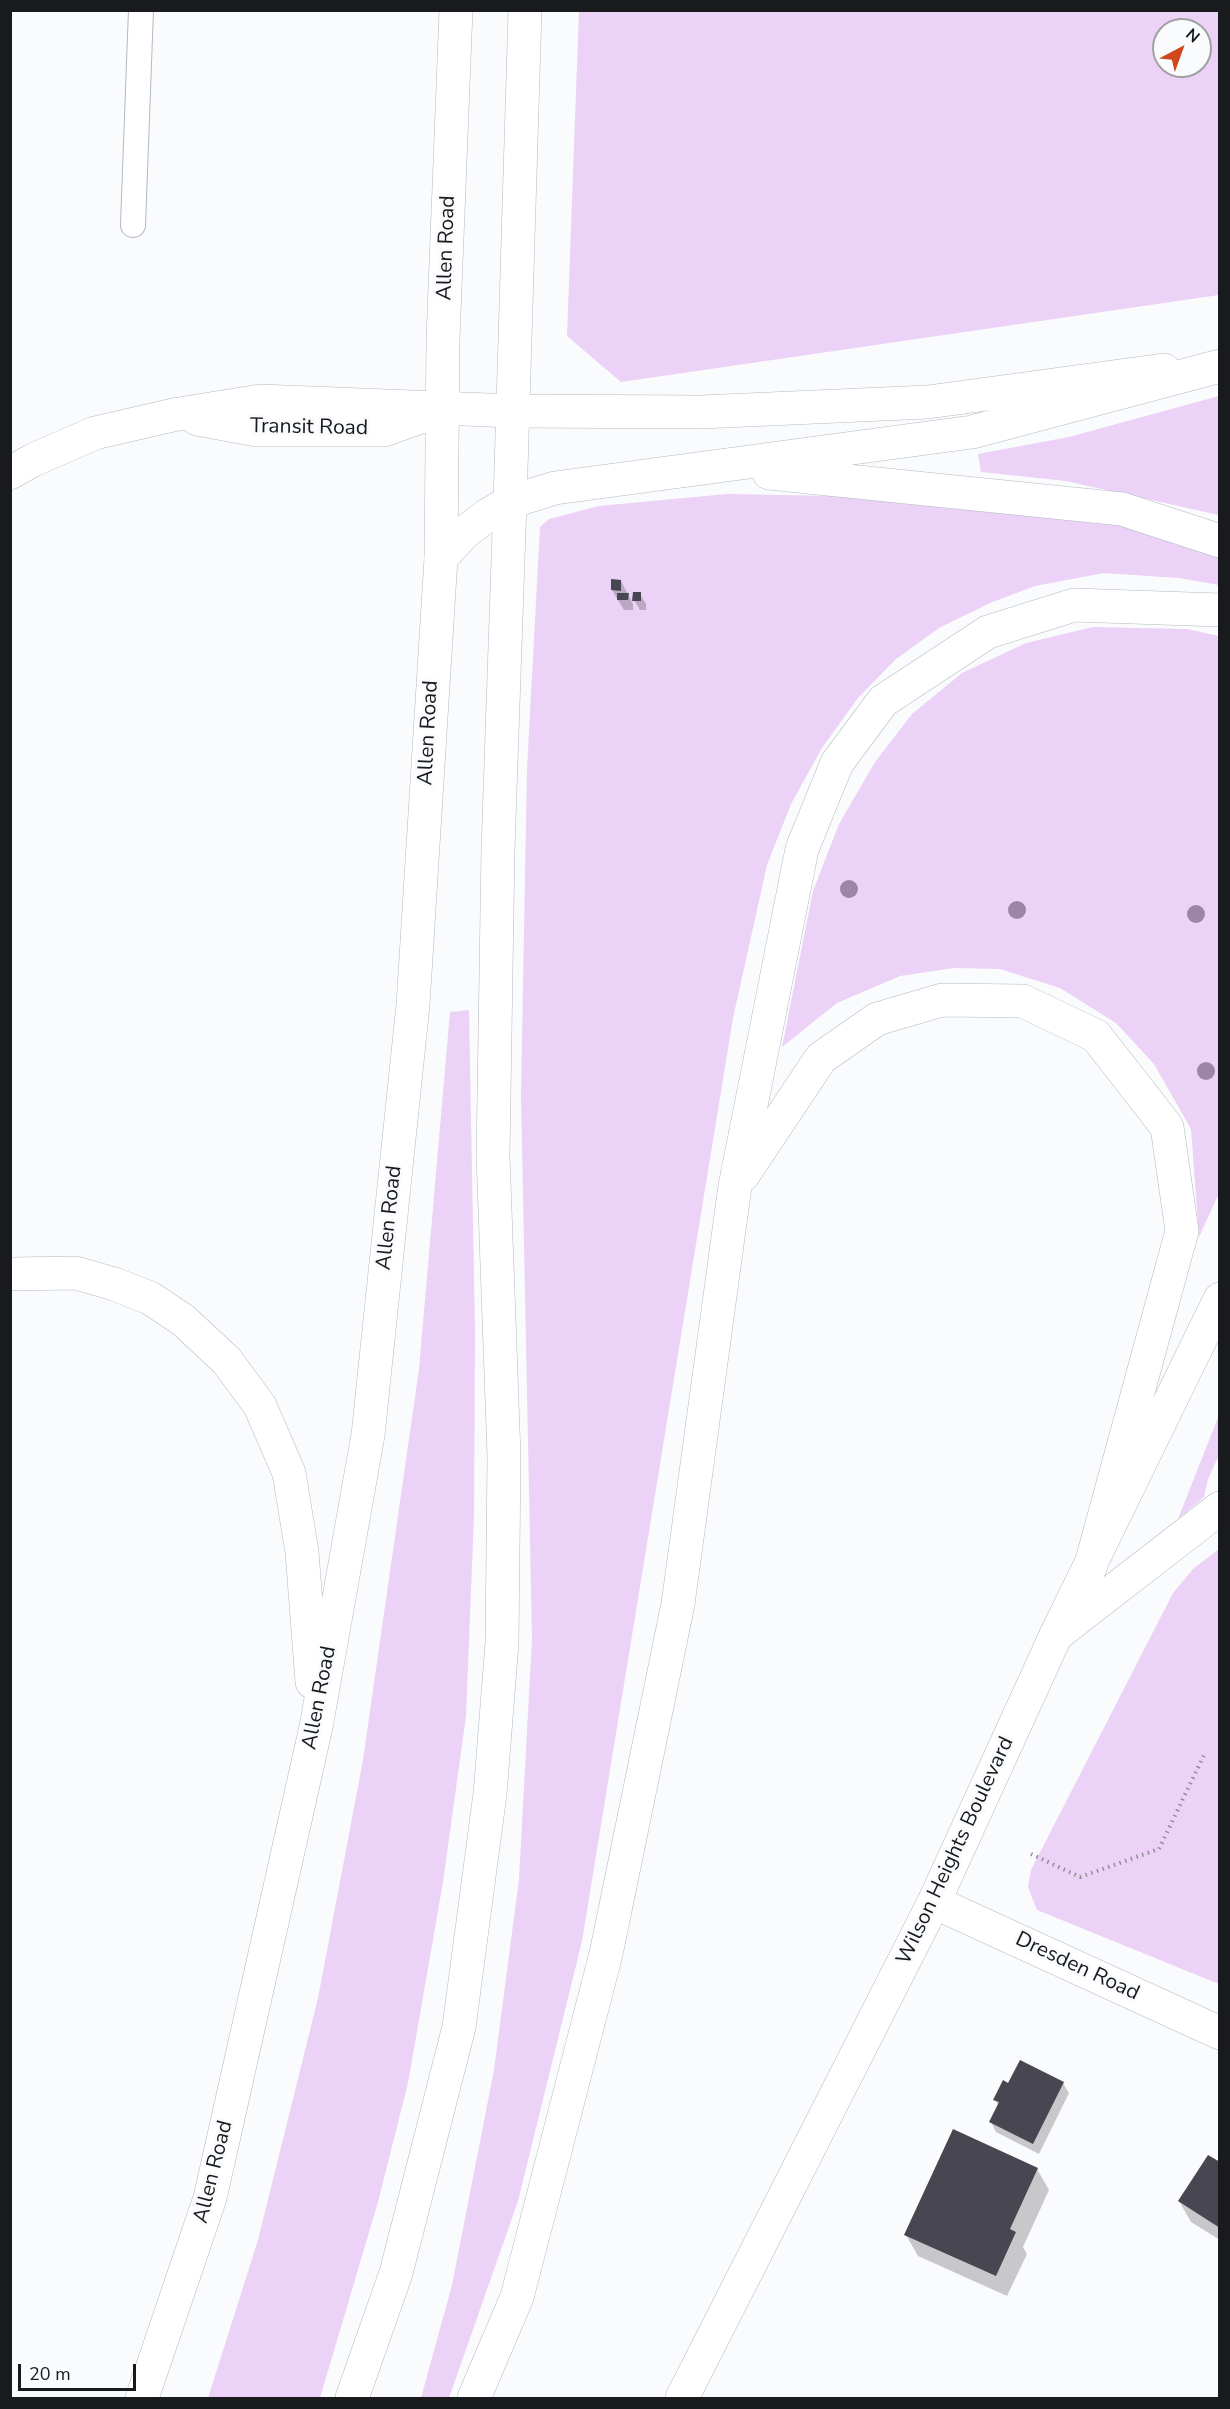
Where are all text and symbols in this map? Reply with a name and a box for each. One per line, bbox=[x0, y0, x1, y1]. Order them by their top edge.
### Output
north arrow bbox=[1152, 18, 1212, 78]
text: N bbox=[1181, 24, 1204, 48]
street label: Allen Road bbox=[433, 195, 461, 301]
street label: Transit Road bbox=[250, 414, 368, 442]
street label: Allen Road bbox=[414, 680, 444, 786]
street label: Allen Road bbox=[372, 1164, 408, 1272]
street label: Allen Road bbox=[298, 1644, 342, 1752]
street label: Wilson Heights Boulevard bbox=[892, 1733, 1020, 1969]
street label: Dresden Road bbox=[1011, 1927, 1143, 2007]
street label: Allen Road bbox=[189, 2118, 239, 2226]
scale bar bbox=[21, 2352, 140, 2390]
text: 20 m bbox=[29, 2362, 71, 2386]

